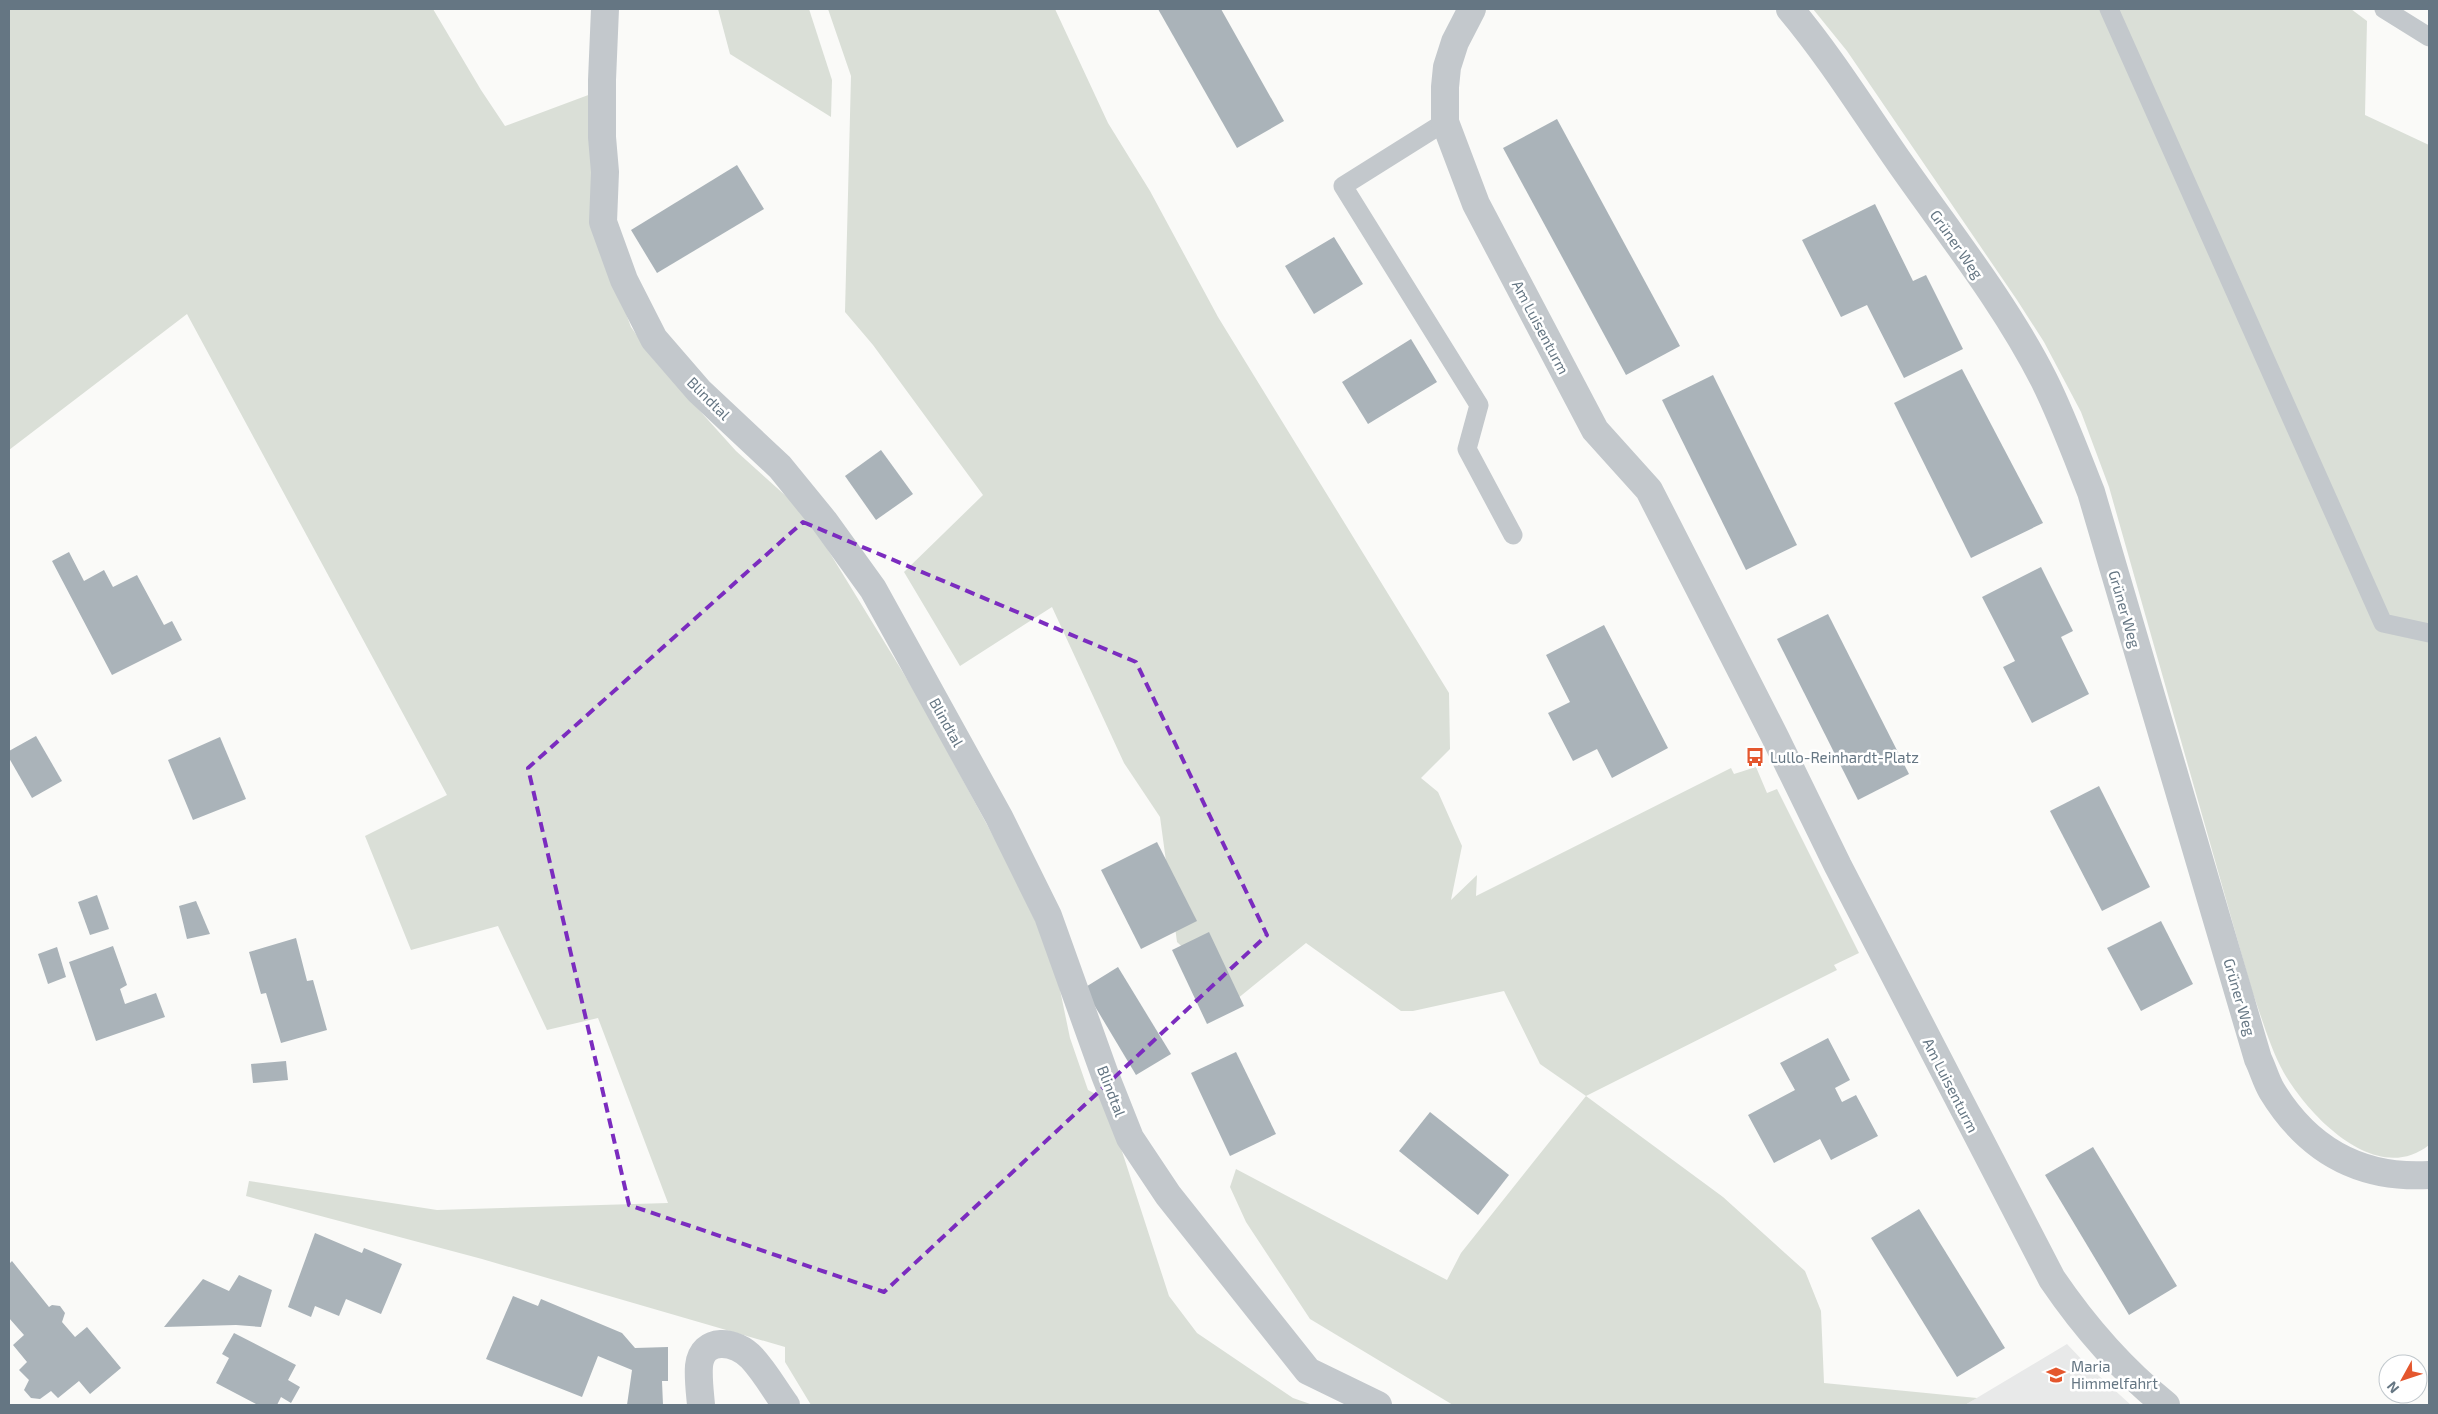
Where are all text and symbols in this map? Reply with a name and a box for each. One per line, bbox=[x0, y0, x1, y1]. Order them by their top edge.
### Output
street label: Grüner Weg bbox=[1927, 206, 1988, 282]
street label: Am Luisenturm bbox=[1509, 277, 1573, 377]
street label: Blindtal bbox=[684, 373, 735, 424]
street label: Grüner Weg bbox=[2105, 568, 2145, 651]
street label: Blindtal bbox=[926, 694, 968, 750]
bus stop icon: Lullo-Reinhardt-Platz bbox=[1744, 746, 1766, 768]
place label: Lullo-Reinhardt-Platz bbox=[1770, 748, 1919, 766]
street label: Grüner Weg bbox=[2220, 956, 2260, 1039]
street label: Am Luisenturm bbox=[1919, 1035, 1983, 1135]
street label: Blindtal bbox=[1094, 1063, 1130, 1120]
north arrow bbox=[2378, 1354, 2428, 1404]
place label: Maria Himmelfahrt bbox=[2071, 1357, 2158, 1392]
school or university icon: Maria Himmelfahrt bbox=[2045, 1364, 2067, 1386]
text: N bbox=[2383, 1378, 2402, 1397]

